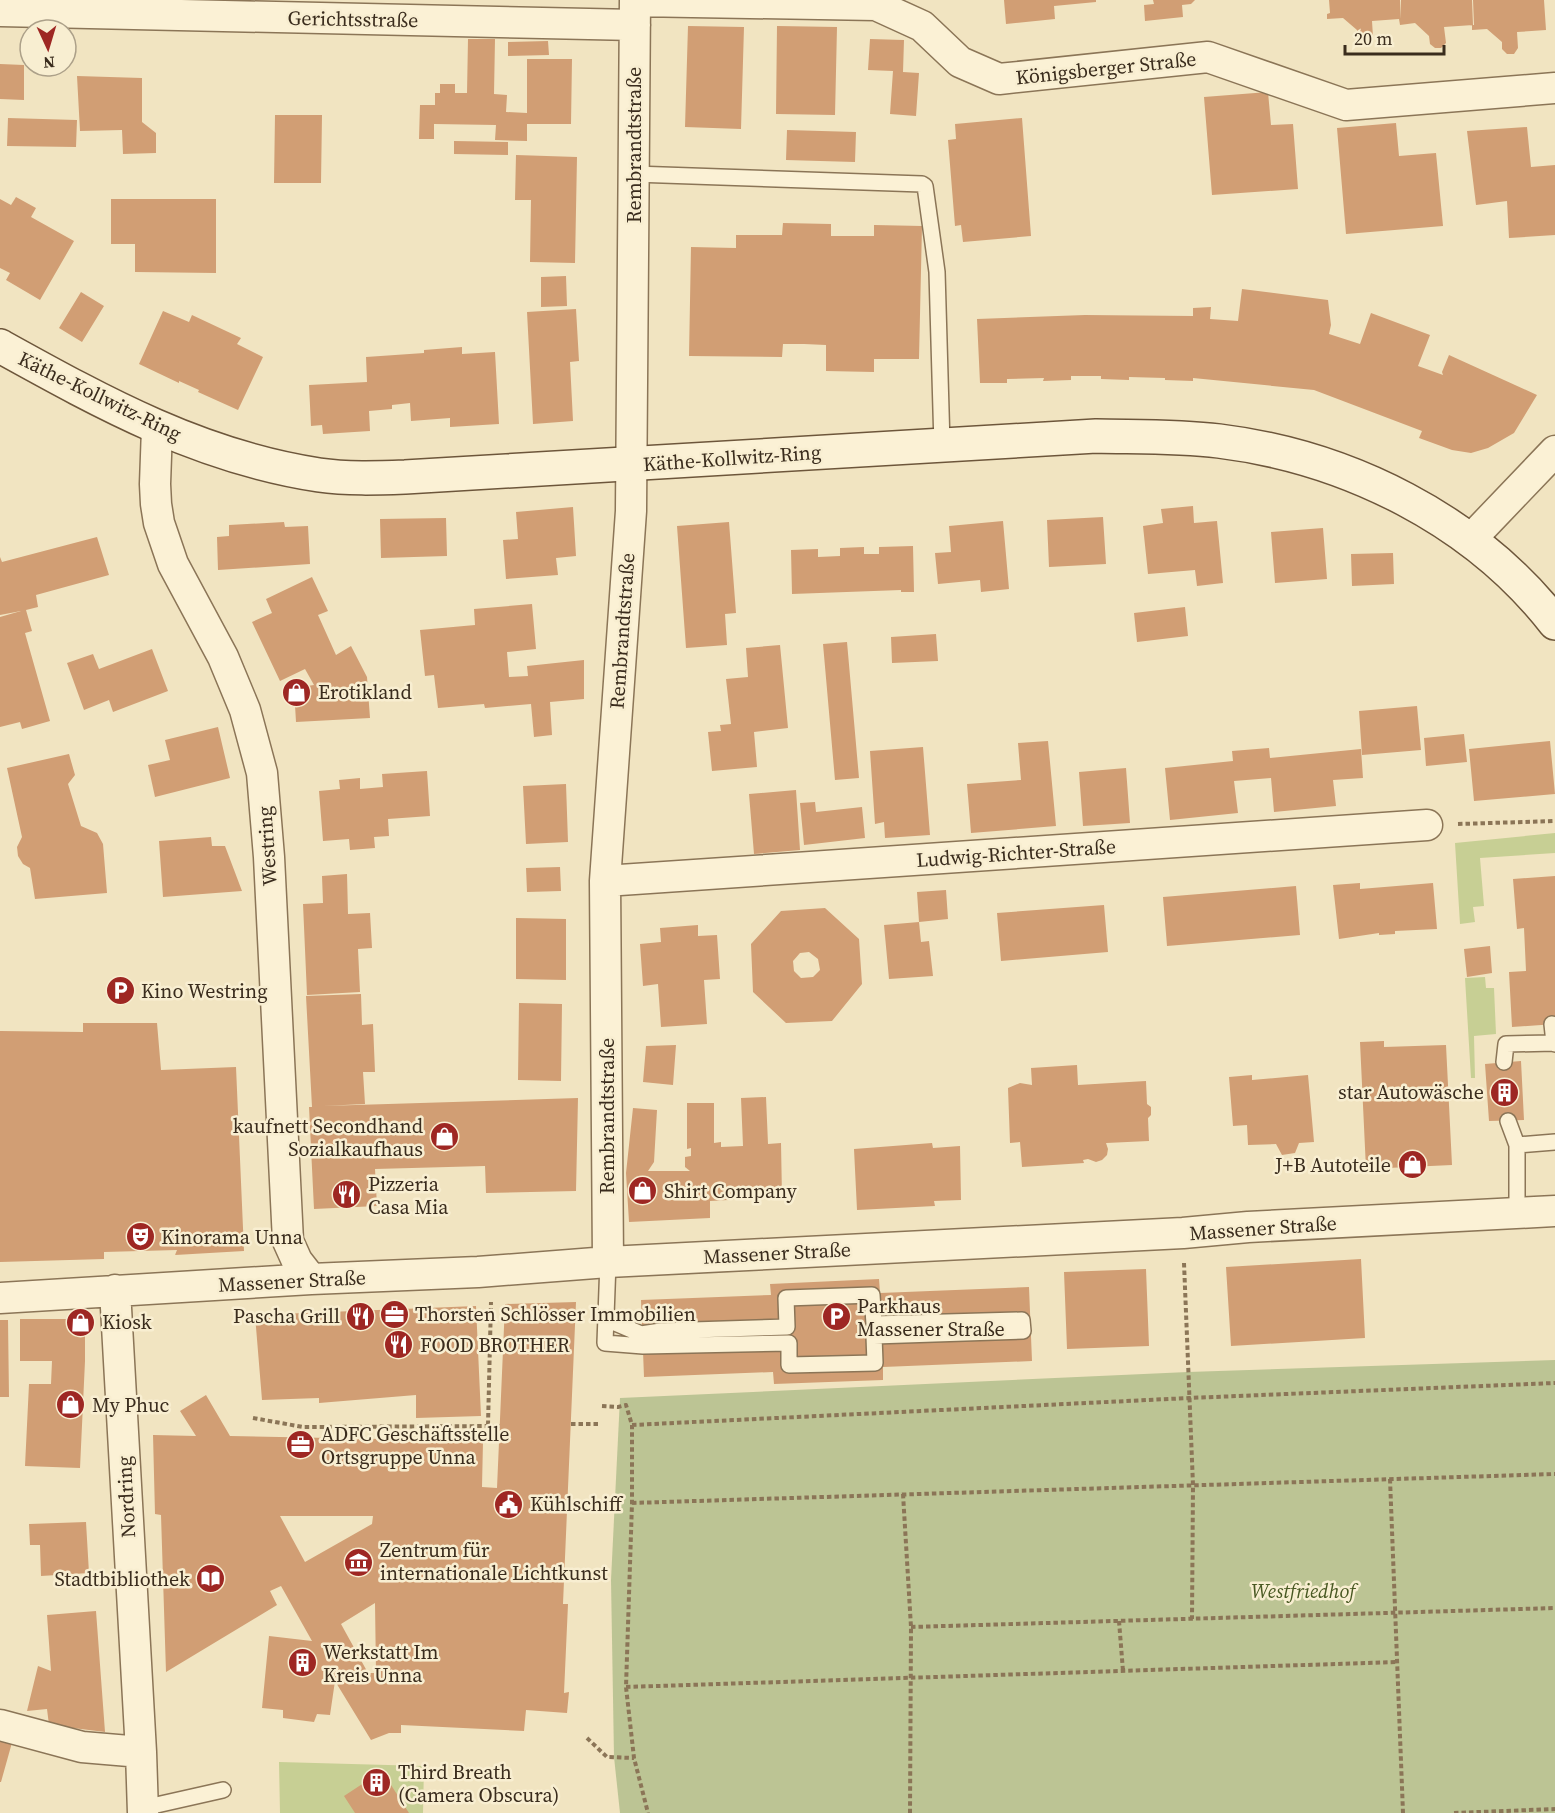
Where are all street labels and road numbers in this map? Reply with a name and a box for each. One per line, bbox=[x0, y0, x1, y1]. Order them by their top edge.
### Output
street label: Gerichtsstraße bbox=[287, 4, 419, 34]
street label: Königsberger Straße bbox=[1014, 45, 1198, 91]
street label: Rembrandtstraße bbox=[620, 67, 648, 223]
street label: Käthe-Kollwitz-Ring bbox=[14, 344, 186, 448]
street label: Käthe-Kollwitz-Ring bbox=[642, 438, 822, 478]
street label: Rembrandtstraße bbox=[603, 552, 641, 710]
street label: Westring bbox=[250, 805, 284, 887]
street label: Ludwig-Richter-Straße bbox=[915, 832, 1117, 874]
street label: Rembrandtstraße bbox=[593, 1038, 621, 1194]
street label: Massener Straße bbox=[1188, 1209, 1338, 1247]
street label: Massener Straße bbox=[702, 1235, 852, 1271]
street label: Massener Straße bbox=[217, 1263, 367, 1299]
street label: Nordring bbox=[110, 1455, 142, 1539]

